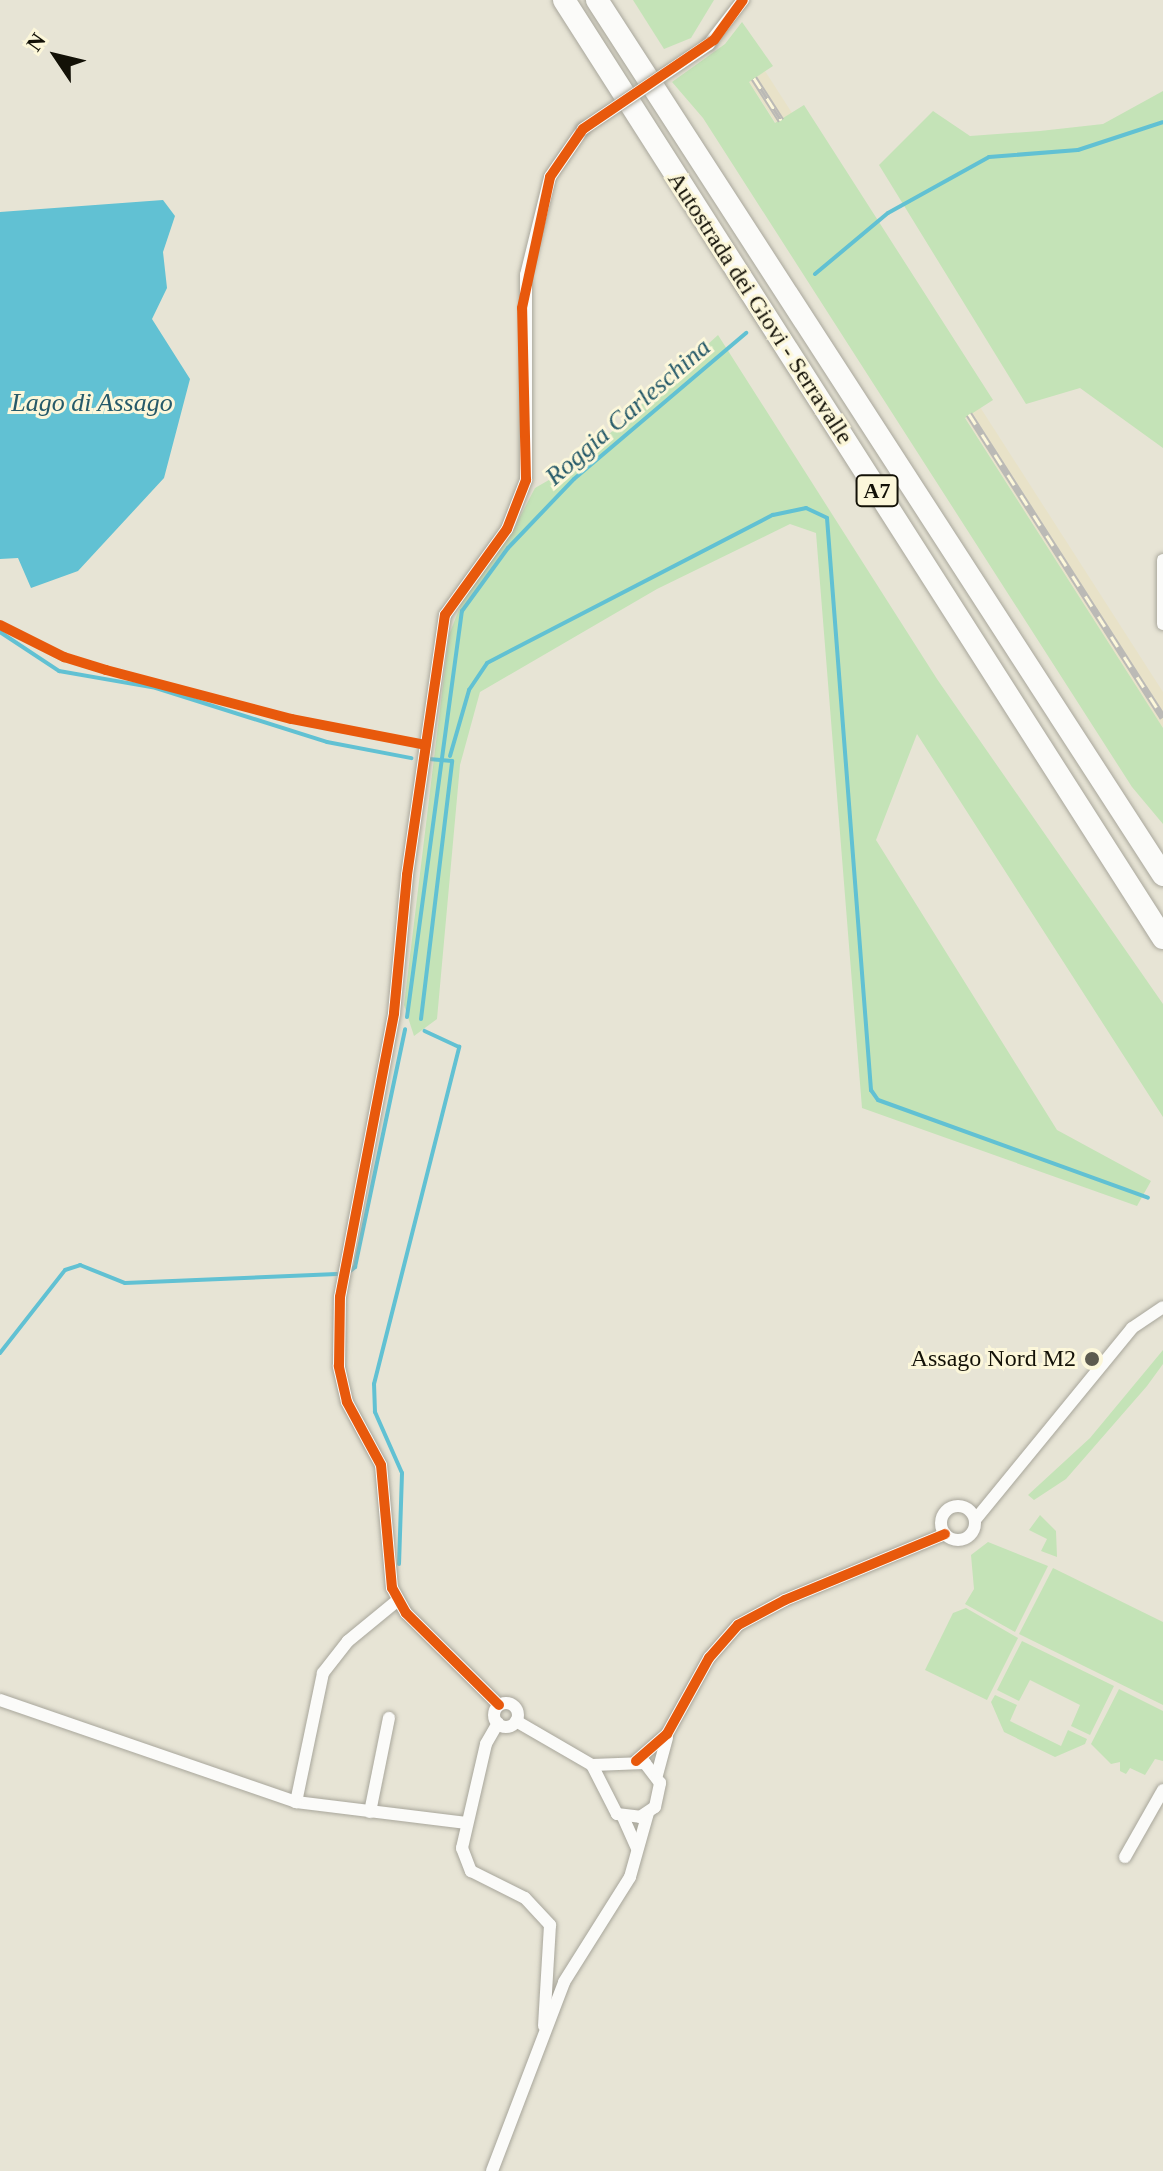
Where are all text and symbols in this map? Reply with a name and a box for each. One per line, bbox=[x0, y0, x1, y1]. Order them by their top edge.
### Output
north arrow bbox=[16, 16, 96, 96]
text: N bbox=[21, 28, 51, 56]
street label: Autostrada dei Giovi - Serravalle bbox=[661, 167, 859, 449]
water label: Roggia Carleschina bbox=[539, 332, 717, 492]
water label: Lago di Assago bbox=[11, 387, 173, 419]
road number: A7 bbox=[855, 473, 899, 509]
place label: Assago Nord M2 bbox=[911, 1345, 1076, 1373]
marker: Assago Nord M2 bbox=[1083, 1350, 1101, 1368]

